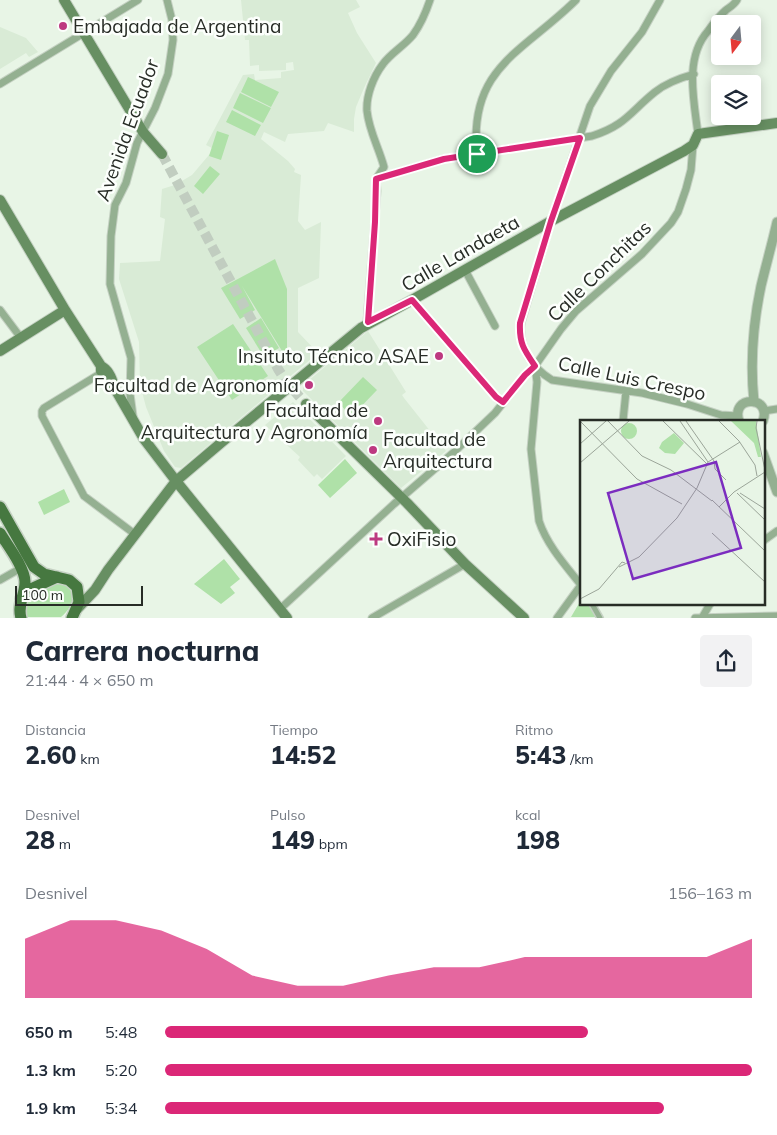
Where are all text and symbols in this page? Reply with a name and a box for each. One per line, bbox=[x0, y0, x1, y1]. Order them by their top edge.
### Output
place label: Embajada de Argentina bbox=[73, 14, 281, 38]
north arrow bbox=[711, 15, 761, 65]
map controls bbox=[711, 15, 761, 125]
marker: Embajada de Argentina bbox=[57, 20, 69, 32]
street label: Avenida Ecuador bbox=[90, 56, 164, 204]
button: layers bbox=[711, 75, 761, 125]
pin bbox=[456, 133, 498, 175]
icon: arrive bbox=[463, 140, 491, 168]
street label: Calle Landaeta bbox=[397, 209, 523, 297]
street label: Calle Conchitas bbox=[542, 215, 656, 327]
place label: Insituto Técnico ASAE bbox=[238, 344, 429, 368]
marker: Insituto Técnico ASAE bbox=[433, 350, 445, 362]
street label: Calle Luis Crespo bbox=[556, 351, 708, 405]
place label: Facultad de Agronomía bbox=[94, 373, 299, 397]
marker: Facultad de Agronomía bbox=[303, 379, 315, 391]
place label: Facultad de Arquitectura y Agronomía bbox=[141, 398, 368, 444]
marker: Facultad de Arquitectura y Agronomía bbox=[372, 415, 384, 427]
inset map bbox=[580, 420, 764, 605]
place label: Facultad de Arquitectura bbox=[383, 427, 493, 473]
marker: Facultad de Arquitectura bbox=[367, 444, 379, 456]
place label: OxiFisio bbox=[387, 527, 456, 551]
marker: OxiFisio bbox=[369, 532, 383, 546]
scale bar bbox=[15, 582, 142, 606]
text: 100 m bbox=[22, 586, 63, 604]
text: Carrera nocturna bbox=[25, 633, 259, 668]
button: share bbox=[700, 635, 752, 687]
text: 21:44 · 4 × 650 m bbox=[25, 670, 154, 690]
text: Distancia bbox=[25, 721, 86, 739]
text: Tiempo bbox=[270, 721, 318, 739]
text: Ritmo bbox=[515, 721, 553, 739]
text: 2.60 bbox=[25, 739, 77, 770]
text: 14:52 bbox=[270, 739, 337, 770]
text: 5:43 bbox=[515, 739, 567, 770]
text: km bbox=[77, 750, 100, 768]
text: /km bbox=[567, 750, 594, 768]
text: Desnivel bbox=[25, 806, 80, 824]
text: Pulso bbox=[270, 806, 305, 824]
text: kcal bbox=[515, 806, 541, 824]
text: 28 bbox=[25, 824, 55, 855]
text: 149 bbox=[270, 824, 315, 855]
text: 198 bbox=[515, 824, 560, 855]
text: m bbox=[55, 835, 71, 853]
text: bpm bbox=[315, 835, 348, 853]
text: Desnivel bbox=[25, 883, 88, 903]
text: 156–163 m bbox=[668, 883, 752, 903]
text: 650 m bbox=[25, 1022, 73, 1042]
text: 5:48 bbox=[105, 1022, 137, 1042]
text: 1.3 km bbox=[25, 1060, 76, 1080]
text: 5:20 bbox=[105, 1060, 137, 1080]
text: 1.9 km bbox=[25, 1098, 76, 1118]
text: 5:34 bbox=[105, 1098, 137, 1118]

